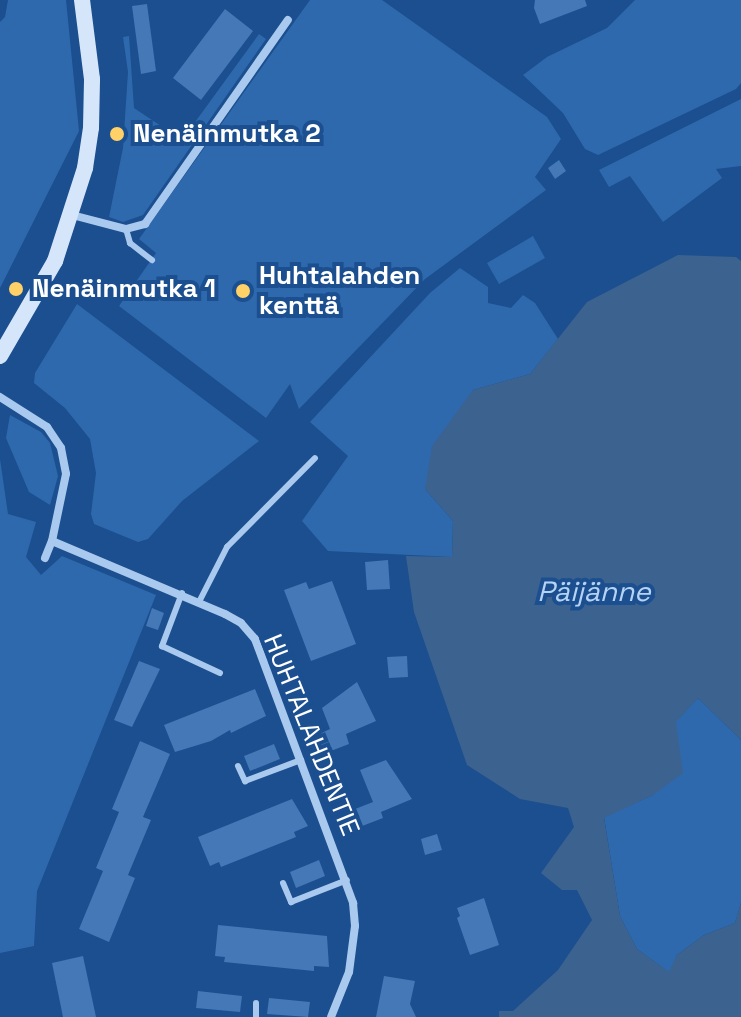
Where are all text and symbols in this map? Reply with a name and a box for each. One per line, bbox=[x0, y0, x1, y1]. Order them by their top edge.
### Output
place label: Nenäinmutka 2 bbox=[133, 118, 321, 150]
marker: Nenäinmutka 2 bbox=[108, 125, 126, 143]
place label: Huhtalahden kenttä bbox=[259, 260, 420, 322]
place label: Nenäinmutka 1 bbox=[32, 273, 216, 305]
marker: Nenäinmutka 1 bbox=[7, 280, 25, 298]
marker: Huhtalahden kenttä bbox=[234, 282, 252, 300]
water label: Päijänne bbox=[537, 574, 651, 608]
street label: HUHTALAHDENTIE bbox=[256, 630, 366, 840]

